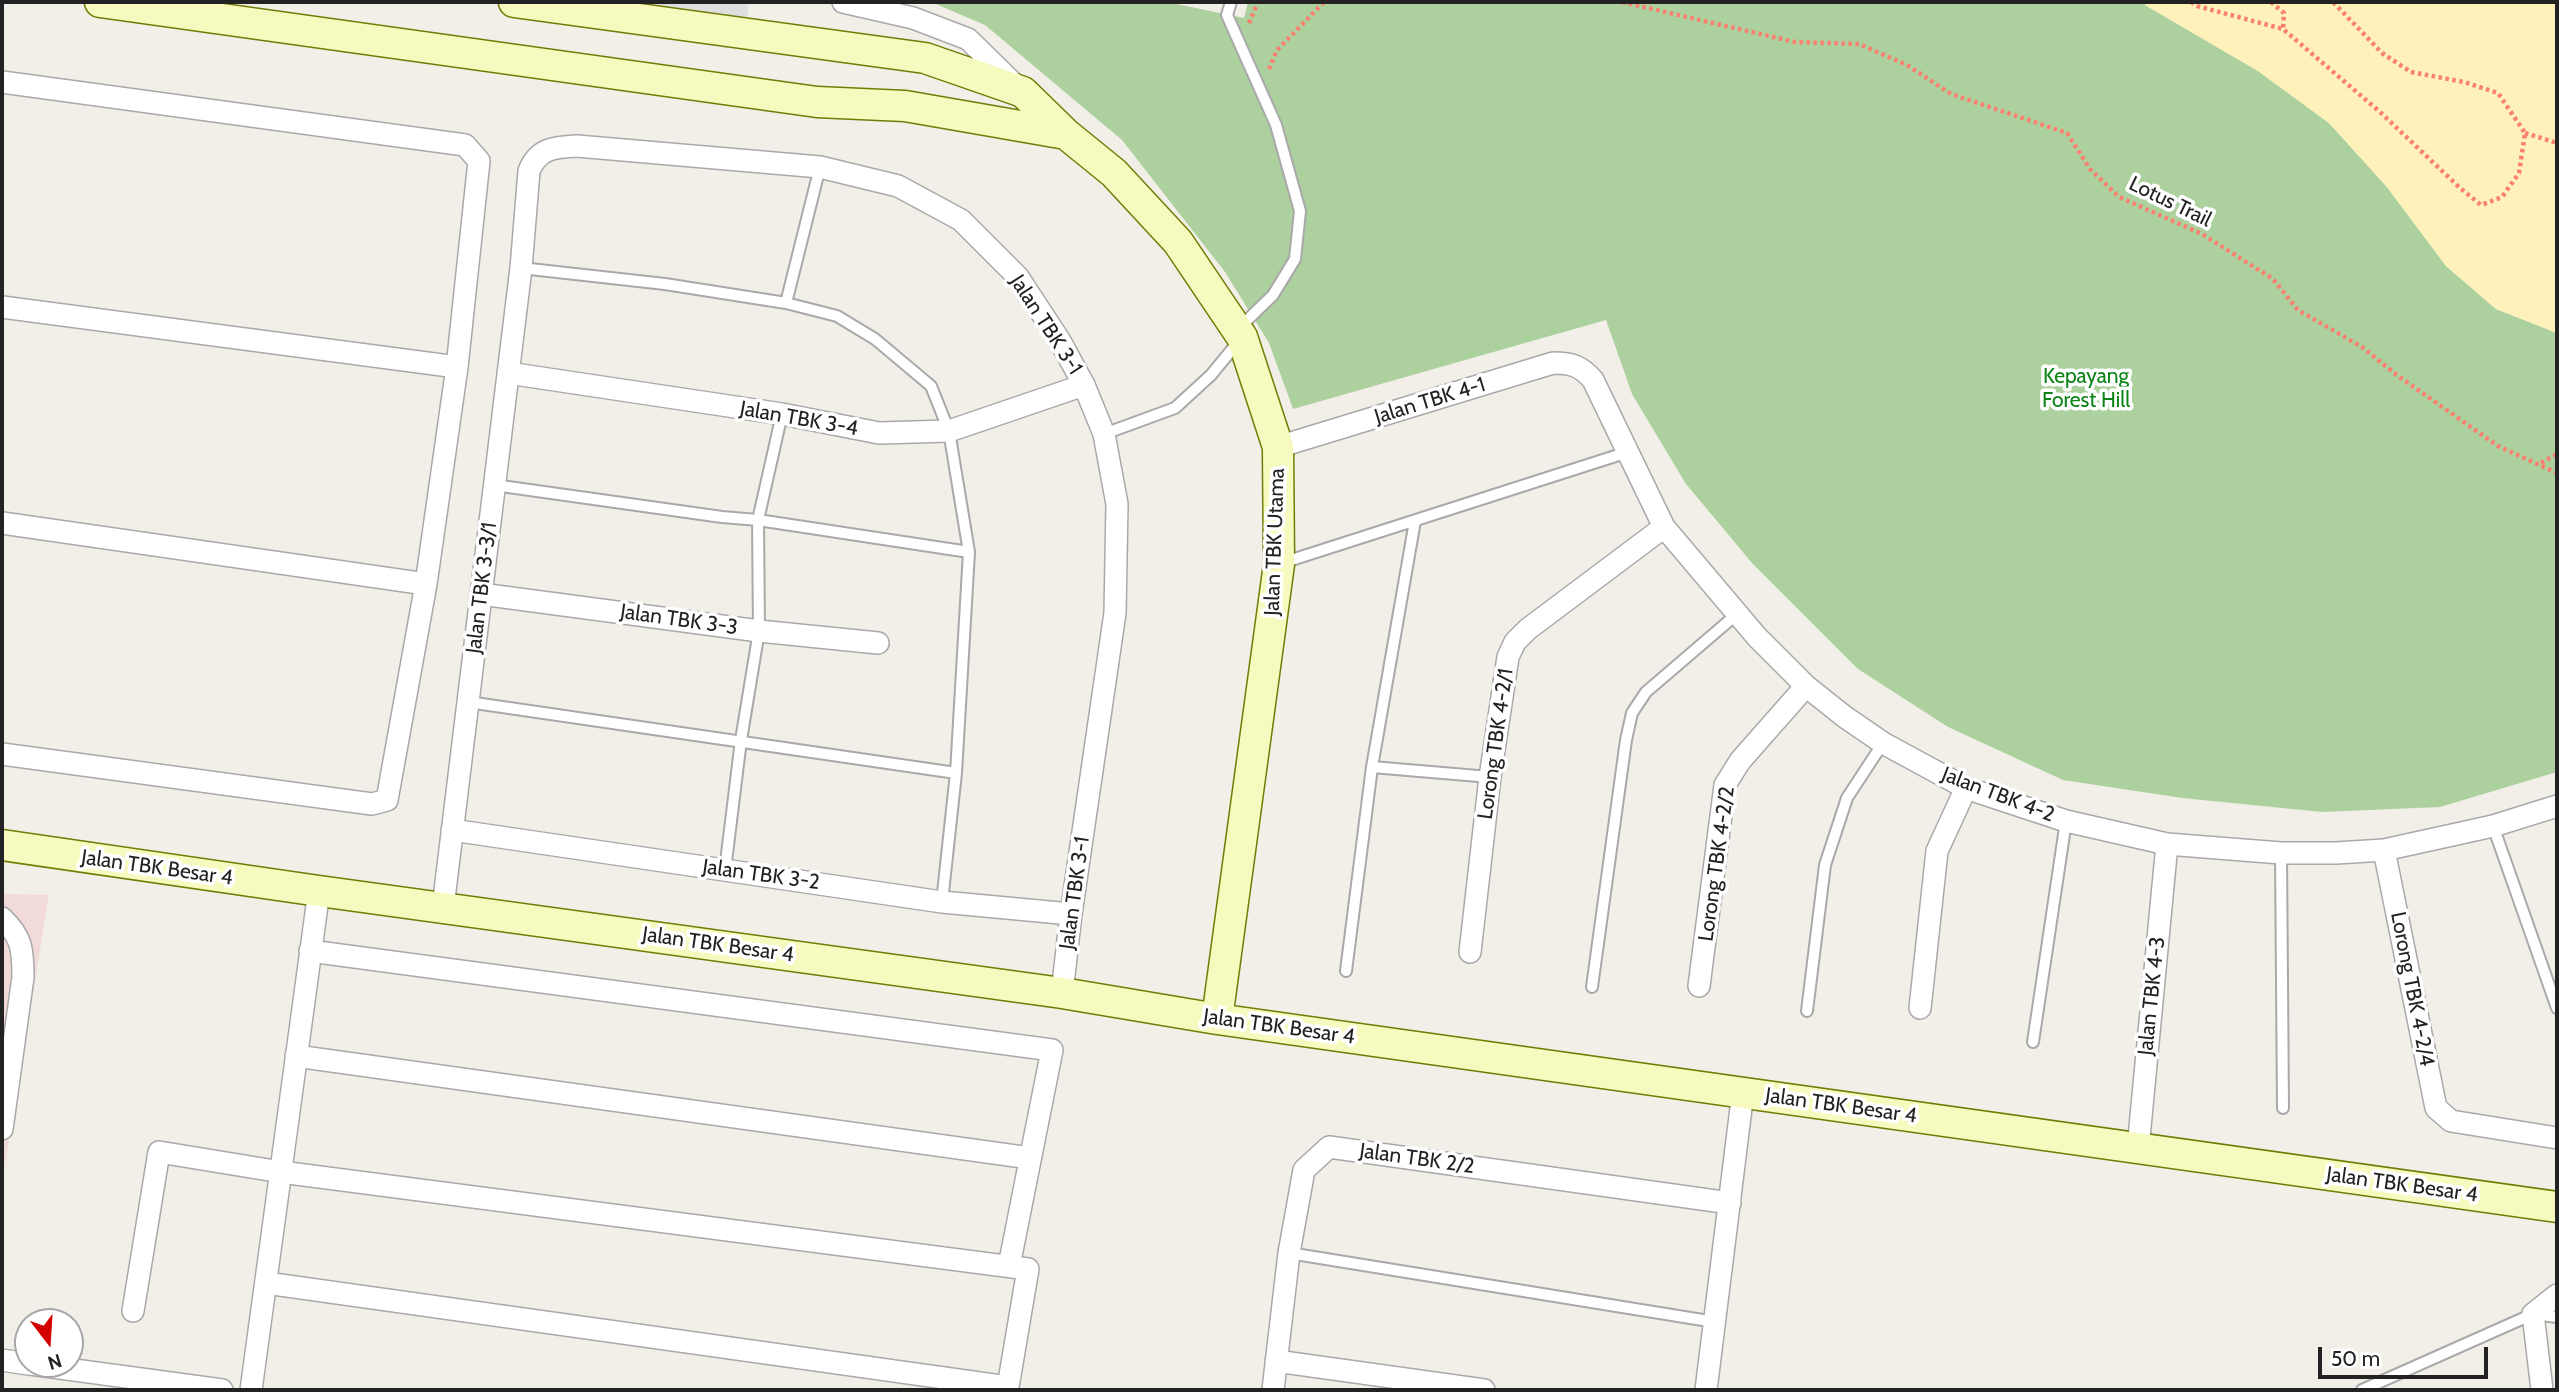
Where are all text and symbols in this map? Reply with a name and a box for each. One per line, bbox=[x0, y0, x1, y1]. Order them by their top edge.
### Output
street label: Lotus Trail bbox=[2125, 171, 2215, 233]
street label: Jalan TBK 3-1 bbox=[1004, 270, 1088, 380]
park label: Kepayang Forest Hill bbox=[2042, 364, 2130, 414]
street label: Jalan TBK 4-1 bbox=[1372, 372, 1488, 430]
street label: Jalan TBK 3-4 bbox=[738, 396, 860, 442]
street label: Jalan TBK Utama bbox=[1260, 468, 1290, 616]
street label: Jalan TBK 3-3/1 bbox=[461, 521, 503, 655]
street label: Jalan TBK 3-3 bbox=[619, 599, 739, 641]
street label: Lorong TBK 4-2/1 bbox=[1473, 667, 1519, 821]
street label: Jalan TBK 4-2 bbox=[1938, 762, 2058, 828]
street label: Lorong TBK 4-2/2 bbox=[1694, 785, 1740, 943]
street label: Jalan TBK 3-1 bbox=[1055, 835, 1095, 951]
street label: Jalan TBK Besar 4 bbox=[80, 845, 234, 891]
street label: Jalan TBK 3-2 bbox=[701, 854, 821, 896]
street label: Lorong TBK 4-2/4 bbox=[2385, 910, 2439, 1068]
street label: Jalan TBK Besar 4 bbox=[641, 922, 795, 968]
street label: Jalan TBK 4-3 bbox=[2133, 935, 2171, 1057]
street label: Jalan TBK Besar 4 bbox=[1202, 1004, 1356, 1050]
street label: Jalan TBK Besar 4 bbox=[1764, 1083, 1918, 1129]
street label: Jalan TBK 2/2 bbox=[1358, 1138, 1476, 1180]
street label: Jalan TBK Besar 4 bbox=[2325, 1162, 2479, 1208]
north arrow bbox=[14, 1308, 84, 1378]
scale bar bbox=[2321, 1332, 2491, 1376]
text: 50 m bbox=[2331, 1346, 2380, 1371]
text: N bbox=[45, 1349, 64, 1375]

